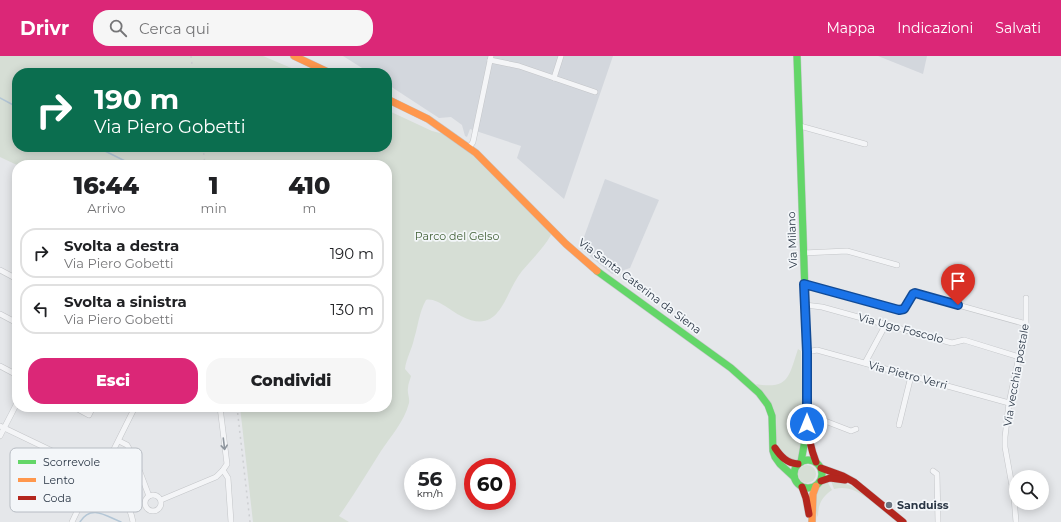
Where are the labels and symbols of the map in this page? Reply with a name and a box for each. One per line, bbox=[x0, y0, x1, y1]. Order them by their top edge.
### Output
street label: Via Milano bbox=[784, 211, 800, 269]
park label: Parco del Gelso bbox=[415, 229, 499, 243]
street label: Via Santa Caterina da Siena bbox=[576, 235, 704, 337]
pin bbox=[941, 264, 975, 305]
street label: Via Ugo Foscolo bbox=[857, 310, 945, 346]
street label: Via vecchia postale bbox=[1000, 322, 1032, 428]
street label: Via Pietro Verri bbox=[867, 358, 949, 392]
position arrow bbox=[786, 403, 828, 445]
one-way arrow bbox=[220, 437, 228, 450]
legend bbox=[10, 448, 142, 512]
text: Scorrevole bbox=[43, 455, 101, 469]
speed limit sign: 60 bbox=[464, 458, 516, 510]
text: Lento bbox=[43, 473, 75, 487]
text: Coda bbox=[43, 491, 71, 505]
place label: Sanduiss bbox=[897, 498, 949, 512]
marker: Sanduiss bbox=[884, 500, 894, 510]

